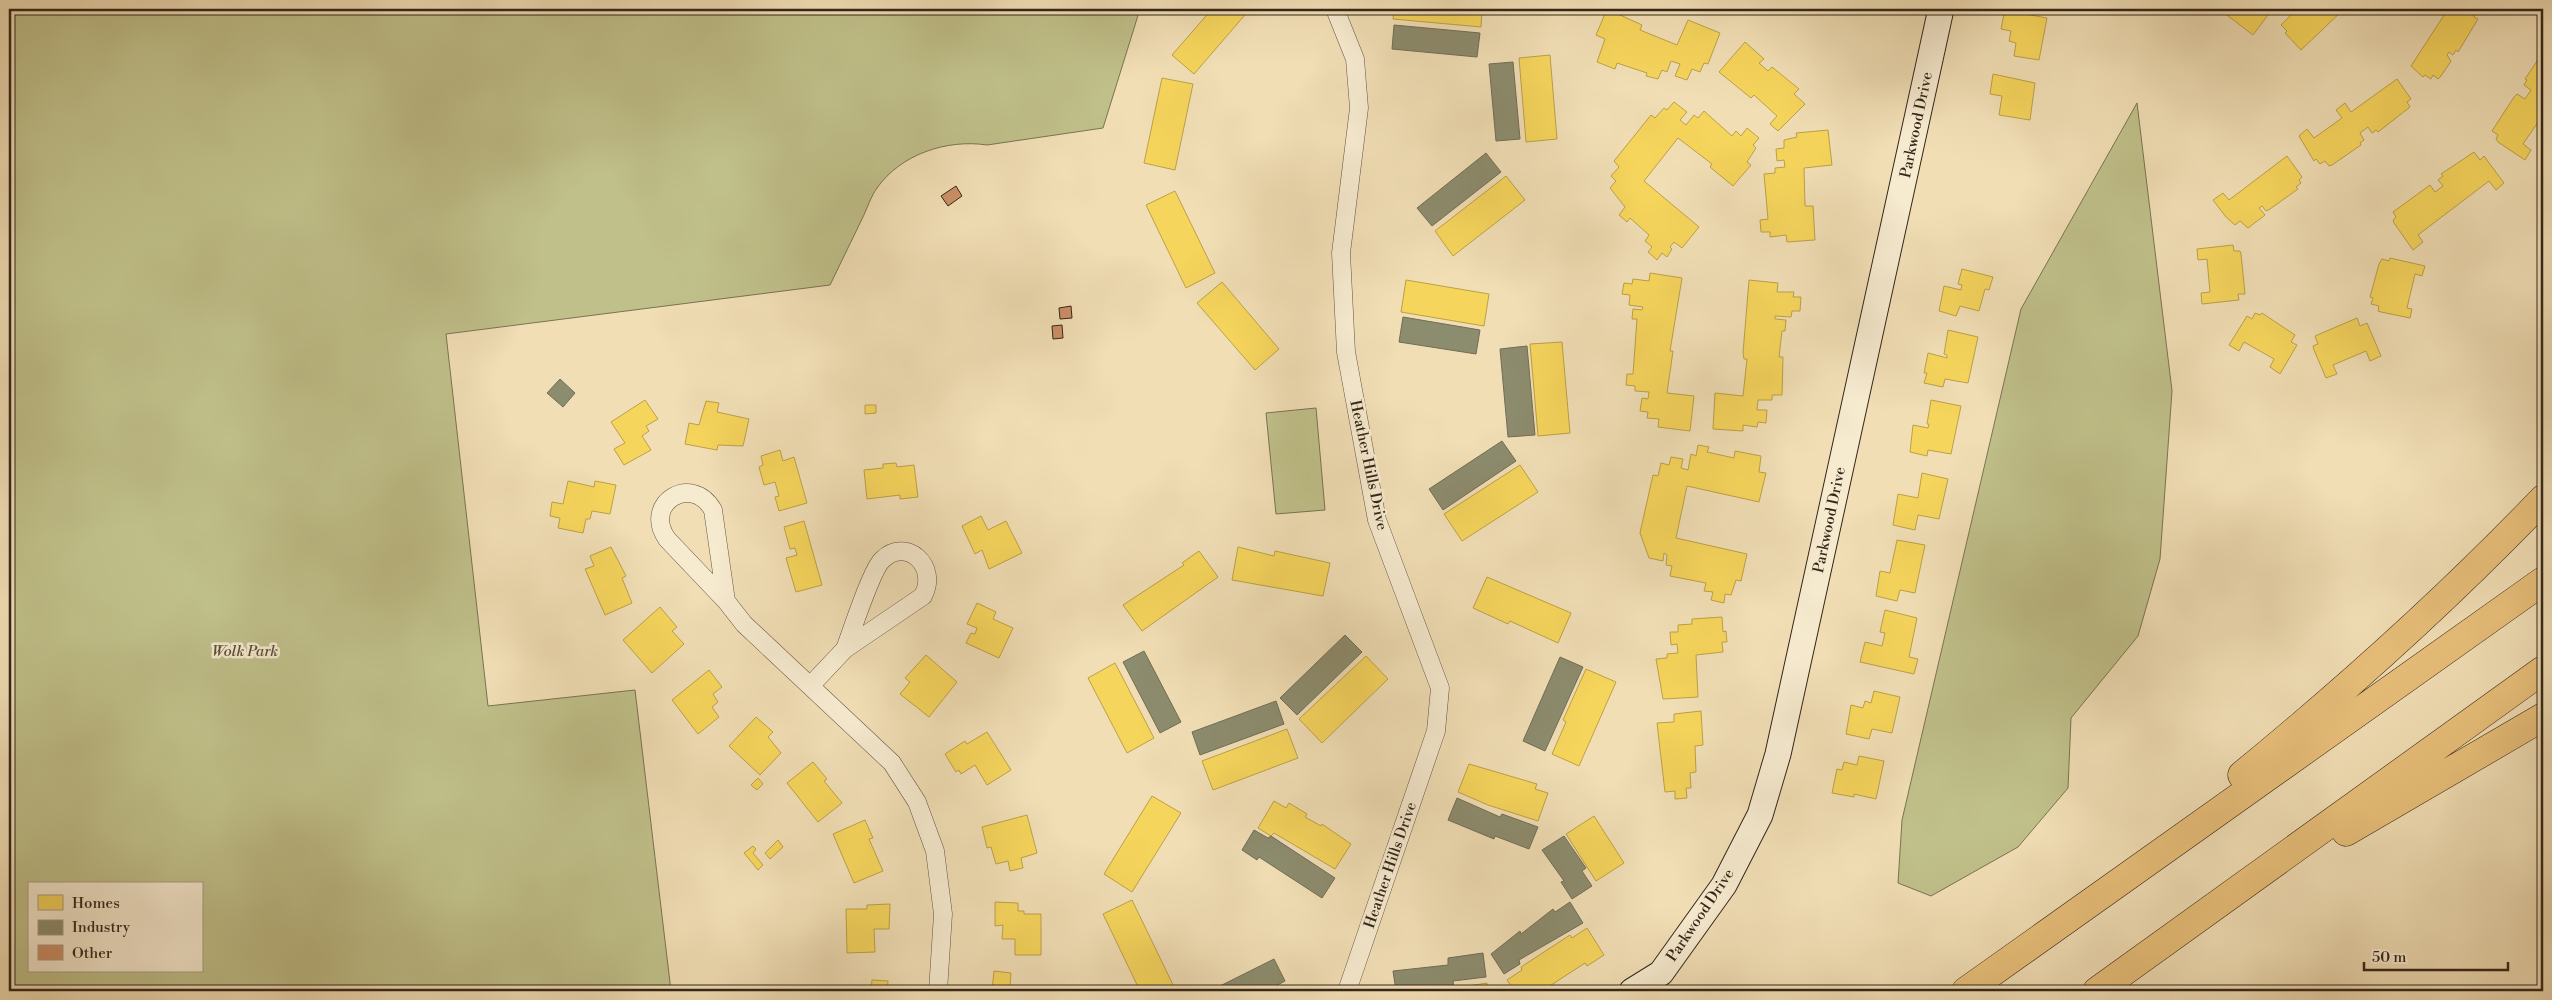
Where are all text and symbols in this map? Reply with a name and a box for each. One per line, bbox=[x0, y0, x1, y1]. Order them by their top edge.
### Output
street label: Parkwood Drive bbox=[1896, 70, 1937, 180]
street label: Heather Hills Drive bbox=[1345, 398, 1392, 532]
street label: Parkwood Drive bbox=[1809, 465, 1850, 575]
park label: Wolk Park bbox=[212, 642, 278, 661]
street label: Heather Hills Drive bbox=[1360, 799, 1421, 931]
street label: Parkwood Drive bbox=[1662, 865, 1738, 965]
legend bbox=[28, 882, 202, 972]
text: Homes bbox=[72, 894, 120, 913]
text: Industry bbox=[72, 918, 131, 937]
scale bar bbox=[2364, 940, 2508, 972]
text: Other bbox=[72, 944, 113, 963]
text: 50 m bbox=[2372, 948, 2406, 967]

